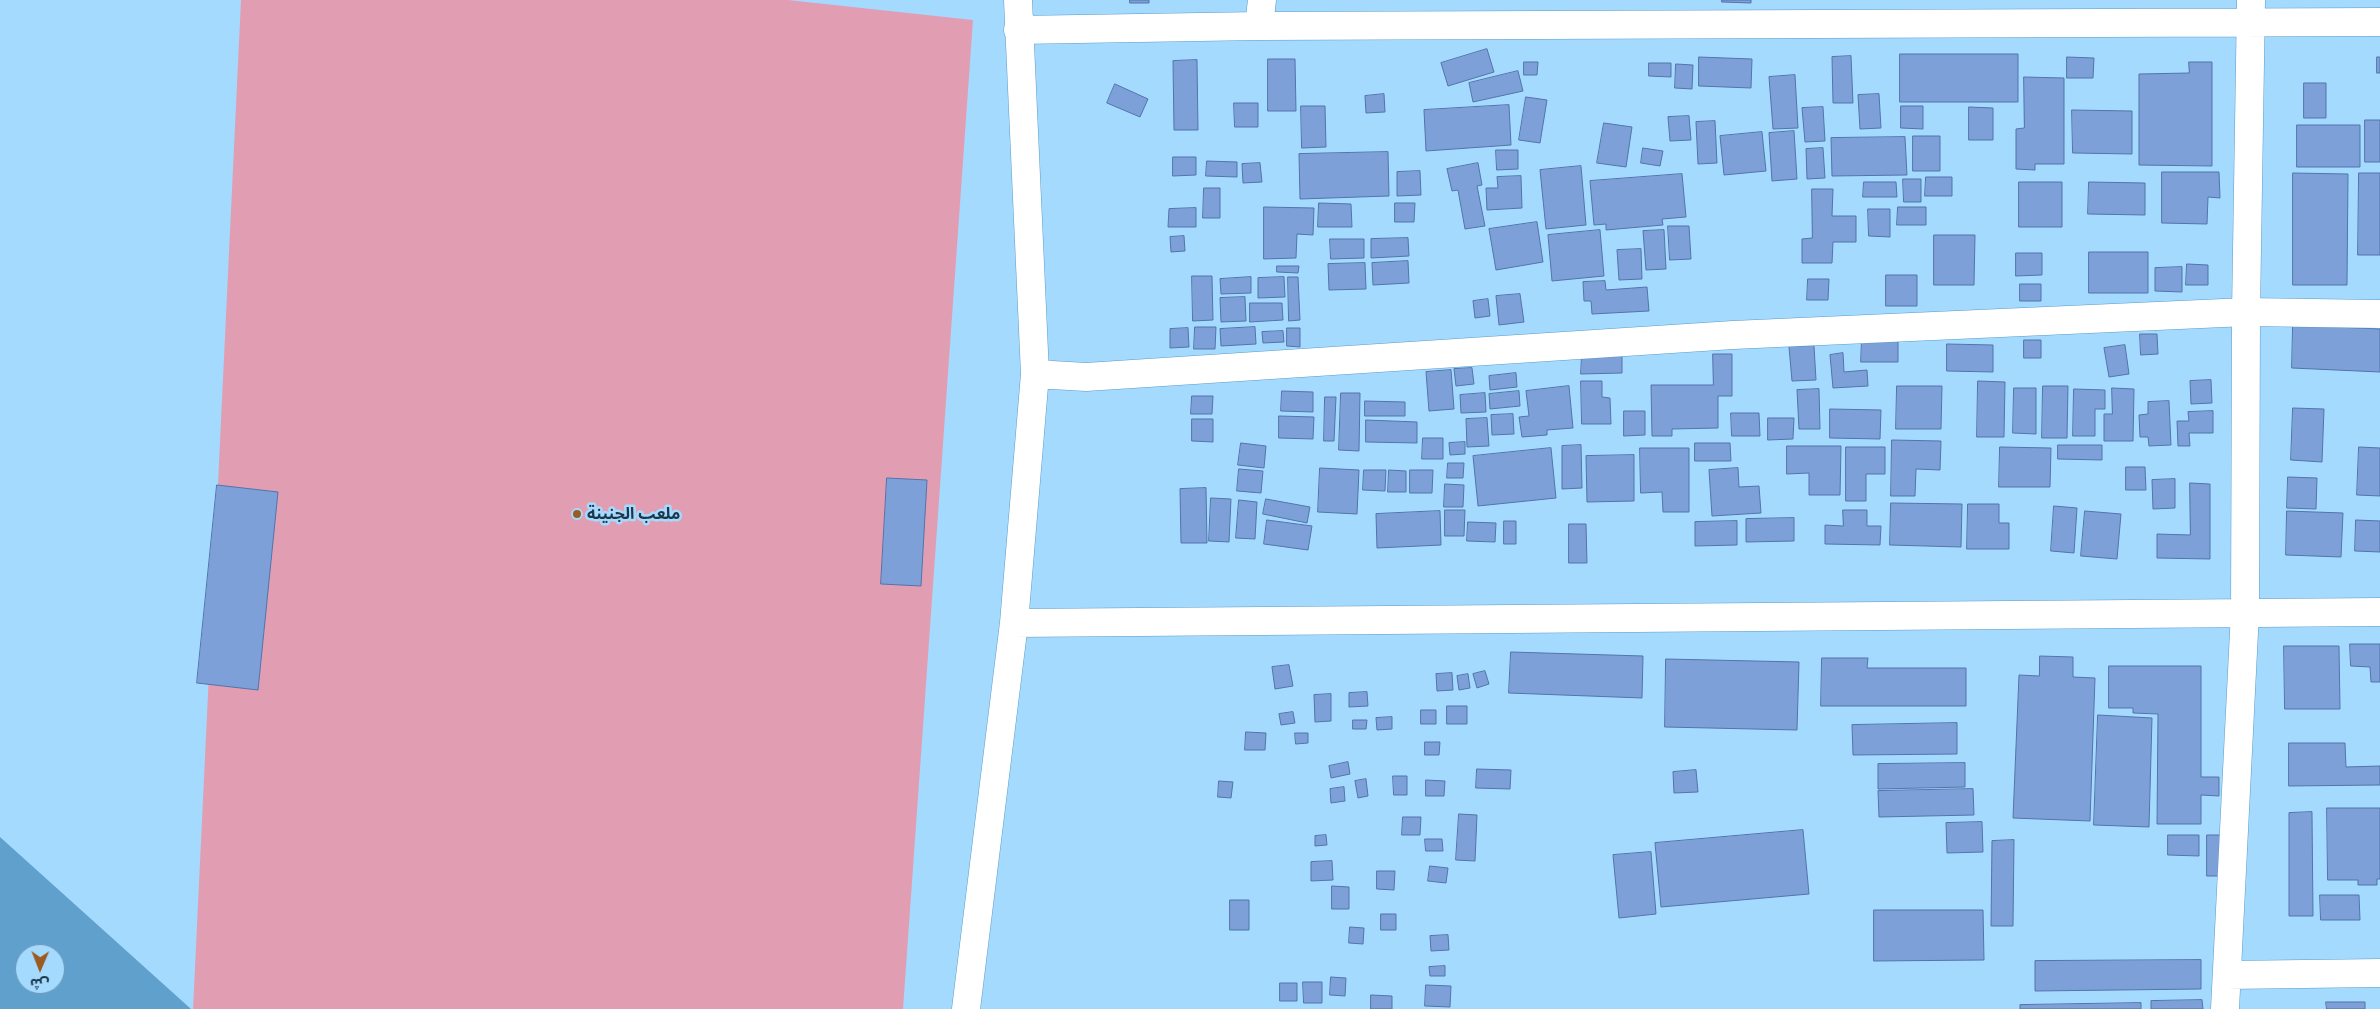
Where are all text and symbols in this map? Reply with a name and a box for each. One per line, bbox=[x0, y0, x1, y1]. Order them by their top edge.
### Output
place label: ملعب الجنينة bbox=[587, 504, 680, 524]
marker: ملعب الجنينة bbox=[571, 508, 583, 520]
north arrow bbox=[15, 944, 65, 994]
text: ش bbox=[30, 975, 49, 992]

